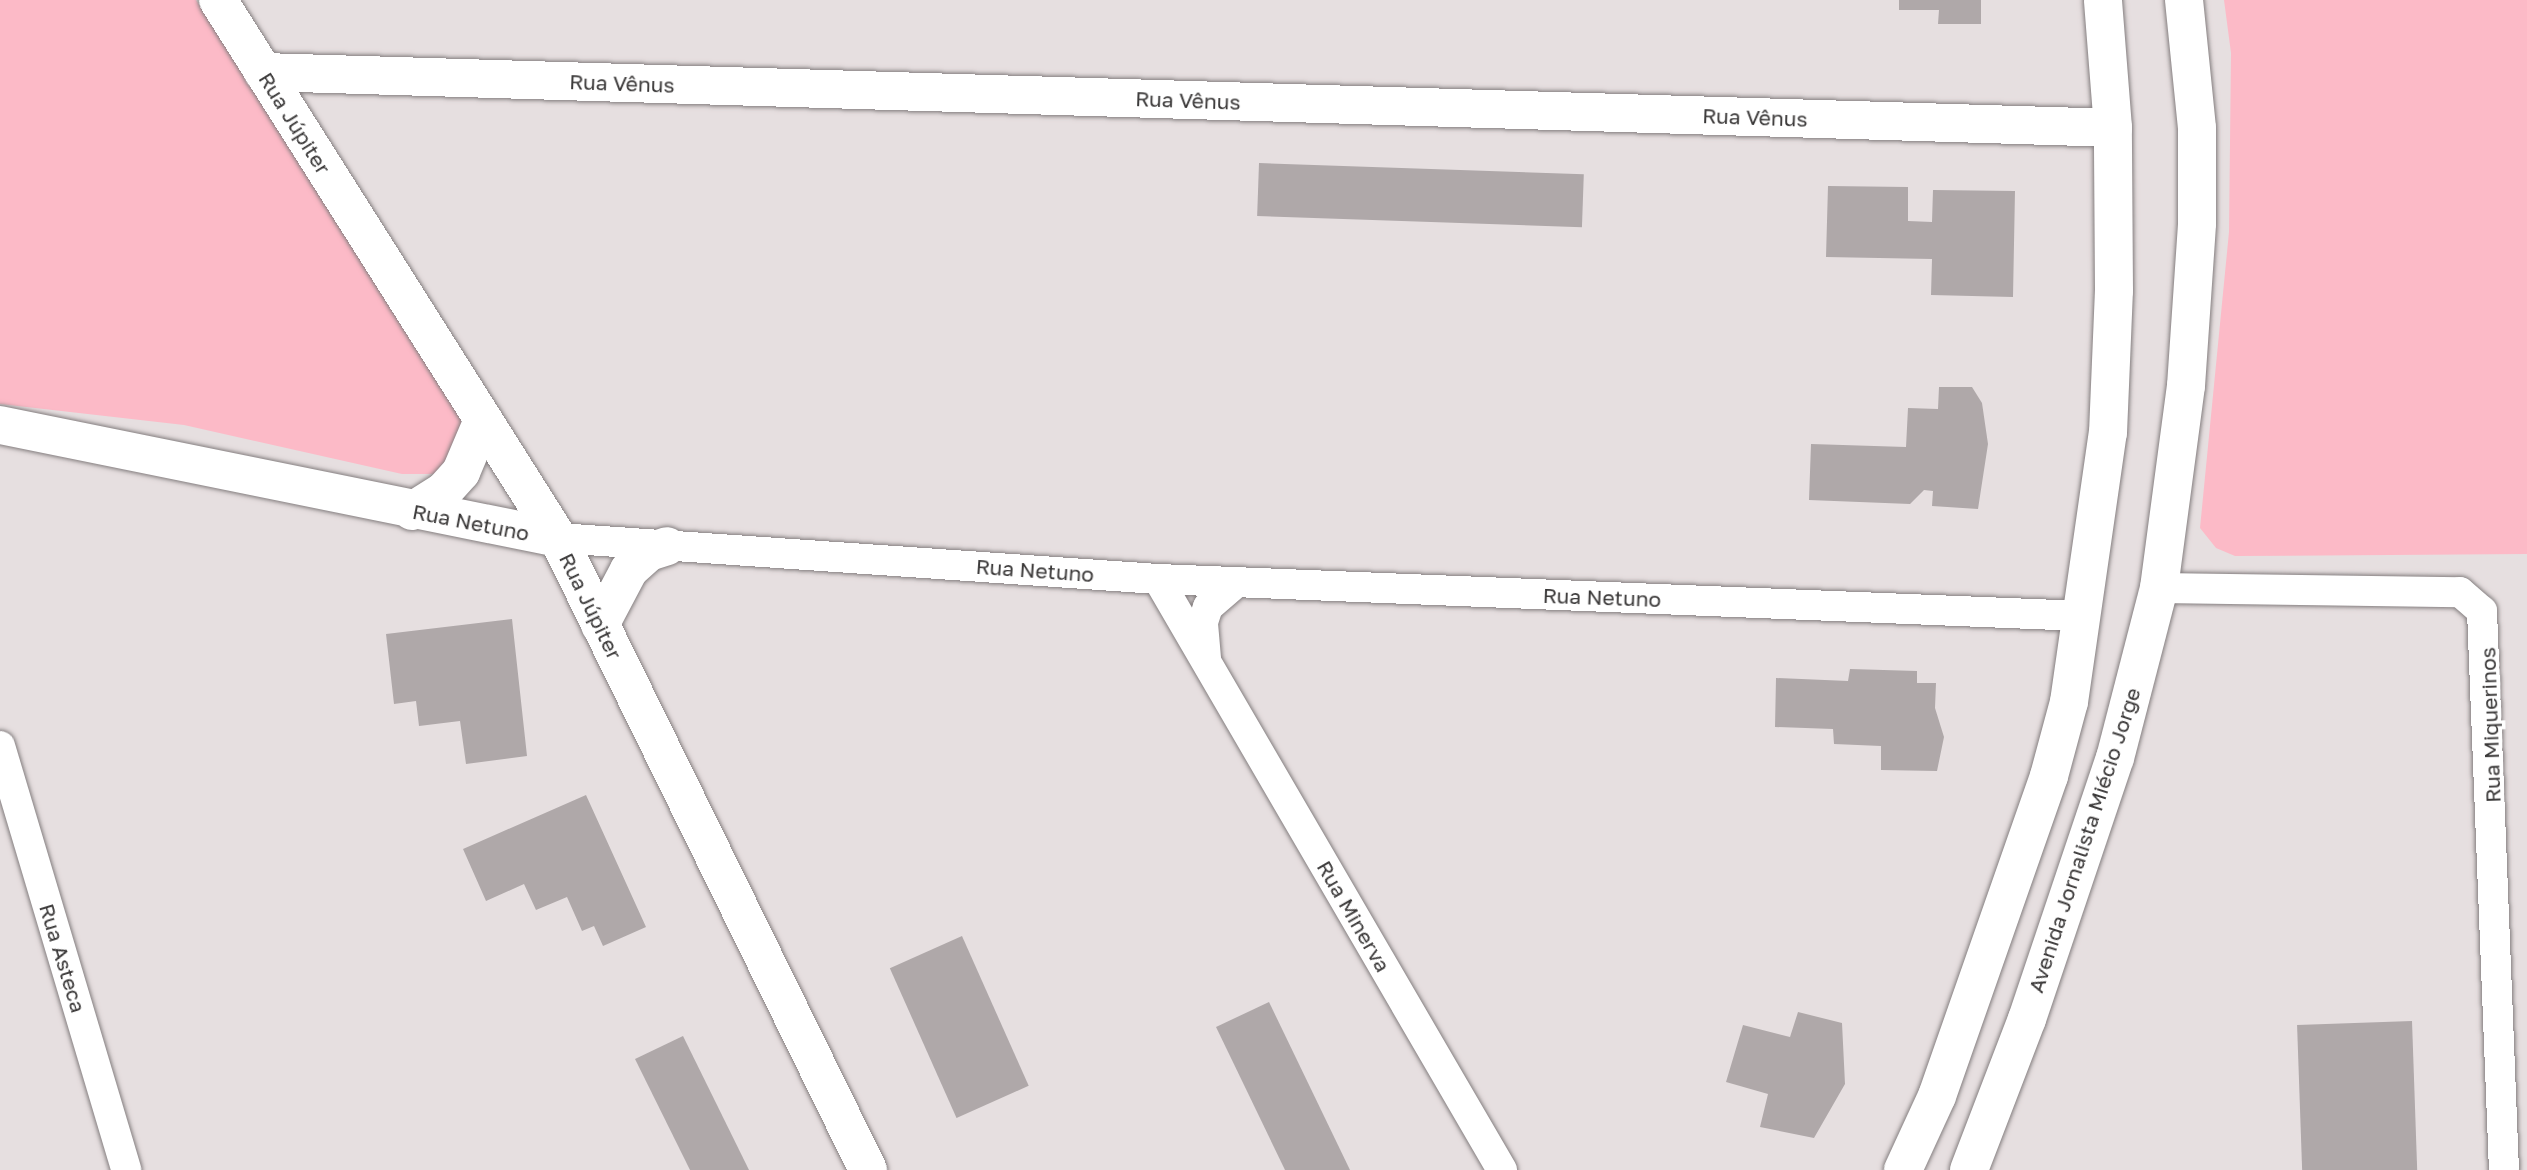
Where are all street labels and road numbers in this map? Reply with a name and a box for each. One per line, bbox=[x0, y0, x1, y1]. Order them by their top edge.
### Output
street label: Rua Júpiter bbox=[254, 67, 336, 179]
street label: Rua Vênus bbox=[569, 69, 675, 97]
street label: Rua Vênus bbox=[1135, 86, 1241, 114]
street label: Rua Vênus bbox=[1702, 103, 1808, 131]
street label: Rua Netuno bbox=[410, 498, 532, 546]
street label: Rua Júpiter bbox=[554, 549, 628, 663]
street label: Rua Netuno bbox=[975, 553, 1095, 587]
street label: Rua Netuno bbox=[1542, 582, 1662, 612]
street label: Rua Miquerinos bbox=[2475, 647, 2505, 803]
street label: Avenida Jornalista Miécio Jorge bbox=[2023, 684, 2145, 996]
street label: Rua Minerva bbox=[1312, 856, 1396, 976]
street label: Rua Asteca bbox=[34, 900, 92, 1016]

